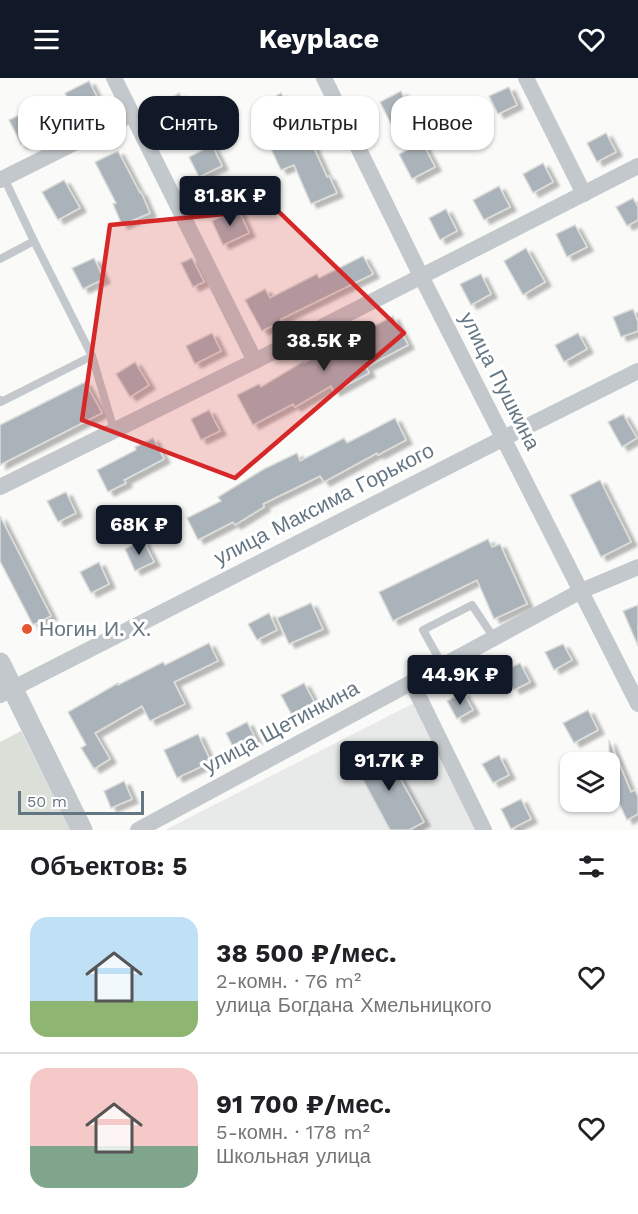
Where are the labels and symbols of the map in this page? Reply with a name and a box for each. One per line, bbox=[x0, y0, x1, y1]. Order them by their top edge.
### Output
pin: 81.8K ₽ bbox=[175, 176, 285, 227]
street label: улица Пушкина bbox=[455, 308, 546, 454]
pin: 38.5K ₽ bbox=[269, 321, 379, 372]
street label: улица Максима Горького bbox=[210, 437, 438, 570]
pin: 68K ₽ bbox=[97, 505, 181, 556]
place label: Ногин И. Х. bbox=[39, 616, 151, 641]
marker: Ногин И. Х. bbox=[20, 622, 34, 636]
pin: 44.9K ₽ bbox=[405, 655, 515, 706]
street label: улица Щетинкина bbox=[199, 675, 363, 778]
pin: 91.7K ₽ bbox=[334, 741, 444, 792]
scale bar bbox=[18, 788, 144, 816]

